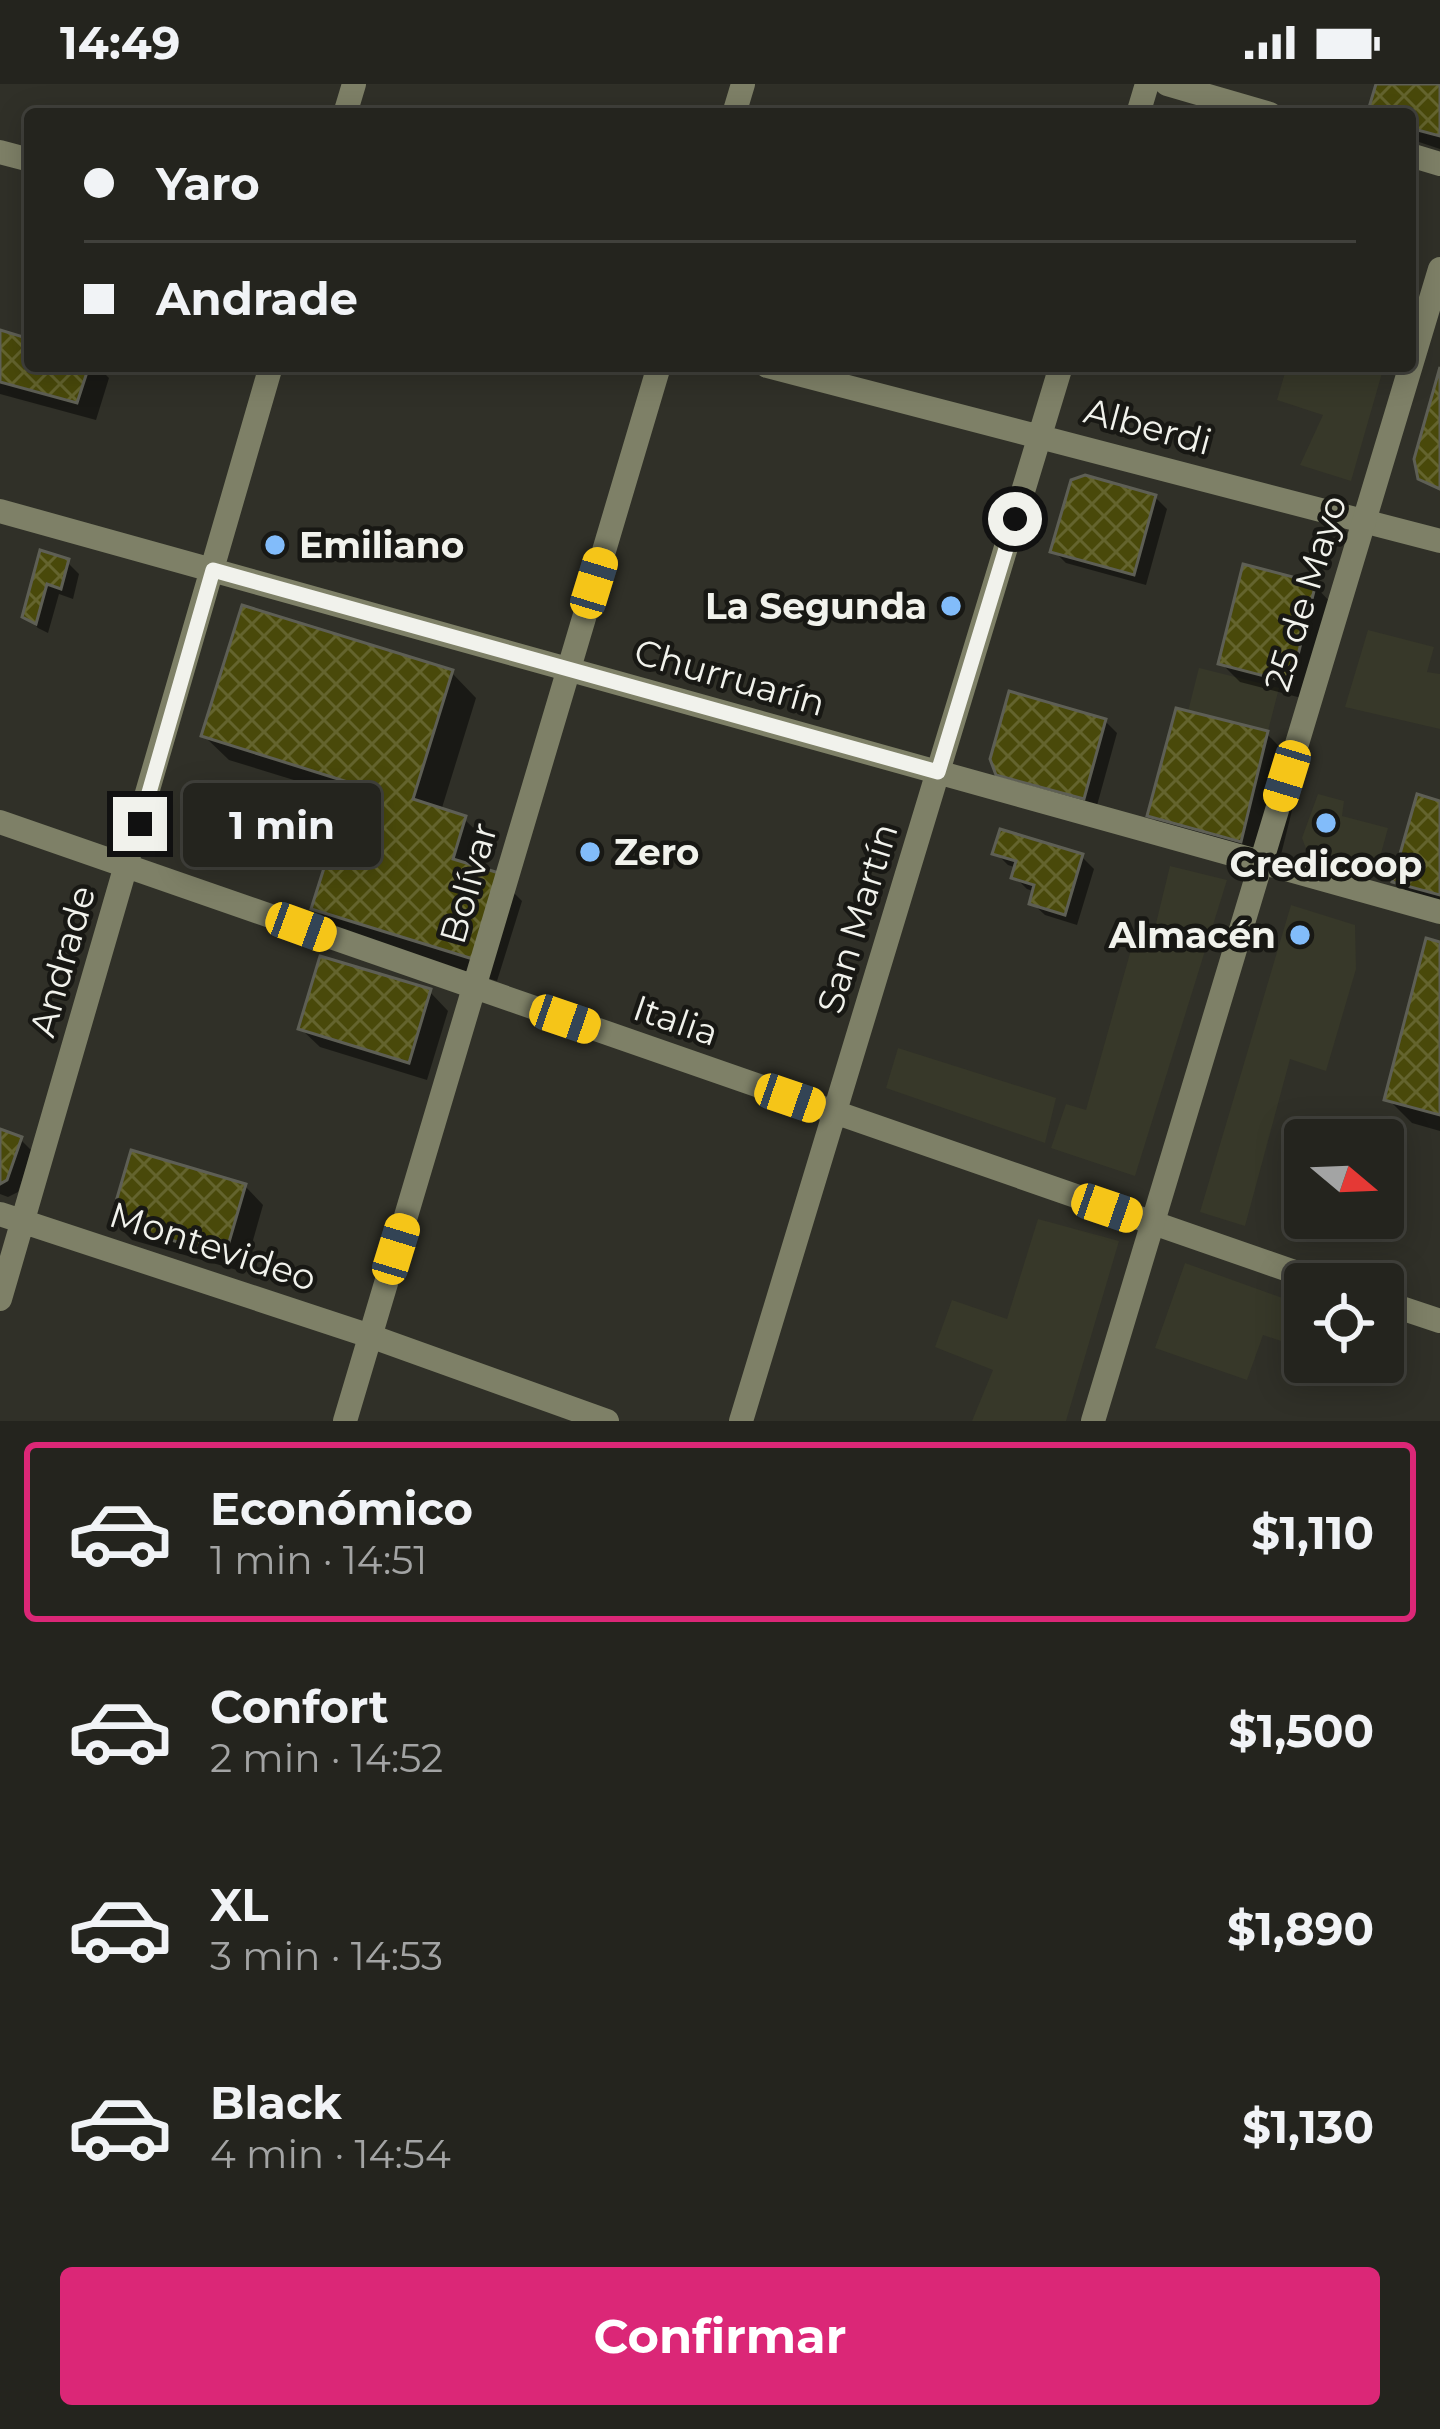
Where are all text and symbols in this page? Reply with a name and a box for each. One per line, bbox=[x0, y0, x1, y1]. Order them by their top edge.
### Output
text: 14:49 bbox=[60, 15, 180, 70]
text: Yaro bbox=[156, 156, 260, 211]
text: Andrade bbox=[156, 271, 358, 326]
street label: Alberdi bbox=[1080, 388, 1216, 464]
street label: 25 de Mayo bbox=[1254, 490, 1356, 696]
route start bbox=[988, 492, 1042, 546]
place label: Emiliano bbox=[299, 523, 464, 567]
marker: Emiliano bbox=[262, 532, 288, 558]
car bbox=[566, 543, 622, 623]
place label: La Segunda bbox=[705, 584, 927, 628]
marker: La Segunda bbox=[938, 593, 964, 619]
street label: Churruarín bbox=[630, 629, 830, 725]
car bbox=[1259, 736, 1315, 816]
callout: 1 min bbox=[182, 782, 380, 866]
route end bbox=[113, 797, 167, 851]
text: 1 min bbox=[229, 801, 335, 849]
marker: Credicoop bbox=[1313, 810, 1339, 836]
street label: Bolívar bbox=[430, 818, 506, 948]
street label: San Martín bbox=[807, 818, 907, 1018]
place label: Zero bbox=[614, 830, 699, 874]
marker: Zero bbox=[577, 839, 603, 865]
place label: Credicoop bbox=[1230, 842, 1422, 886]
street label: Andrade bbox=[20, 880, 104, 1042]
car bbox=[261, 898, 341, 956]
place label: Almacén bbox=[1108, 913, 1276, 957]
marker: Almacén bbox=[1287, 922, 1313, 948]
street label: Italia bbox=[628, 985, 724, 1055]
car bbox=[525, 990, 605, 1048]
car bbox=[750, 1069, 830, 1127]
north arrow bbox=[1284, 1119, 1404, 1239]
map controls bbox=[1284, 1119, 1404, 1383]
car bbox=[1067, 1179, 1147, 1237]
street label: Montevideo bbox=[104, 1192, 322, 1300]
car bbox=[368, 1209, 424, 1289]
button: locate bbox=[1284, 1263, 1404, 1383]
icon: car bbox=[66, 1478, 174, 1586]
text: Económico bbox=[210, 1481, 473, 1536]
text: $1,110 bbox=[1251, 1505, 1374, 1560]
text: 1 min · 14:51 bbox=[210, 1536, 427, 1584]
icon: car bbox=[66, 1676, 174, 1784]
text: Confort bbox=[210, 1679, 389, 1734]
text: $1,500 bbox=[1228, 1703, 1374, 1758]
text: 2 min · 14:52 bbox=[210, 1734, 443, 1782]
icon: car bbox=[66, 1874, 174, 1982]
text: XL bbox=[210, 1877, 268, 1932]
text: $1,890 bbox=[1227, 1901, 1374, 1956]
text: 3 min · 14:53 bbox=[210, 1932, 443, 1980]
icon: car bbox=[66, 2072, 174, 2180]
text: Black bbox=[210, 2075, 342, 2130]
text: $1,130 bbox=[1242, 2099, 1374, 2154]
text: 4 min · 14:54 bbox=[210, 2130, 451, 2178]
button: Confirmar bbox=[60, 2267, 1380, 2405]

